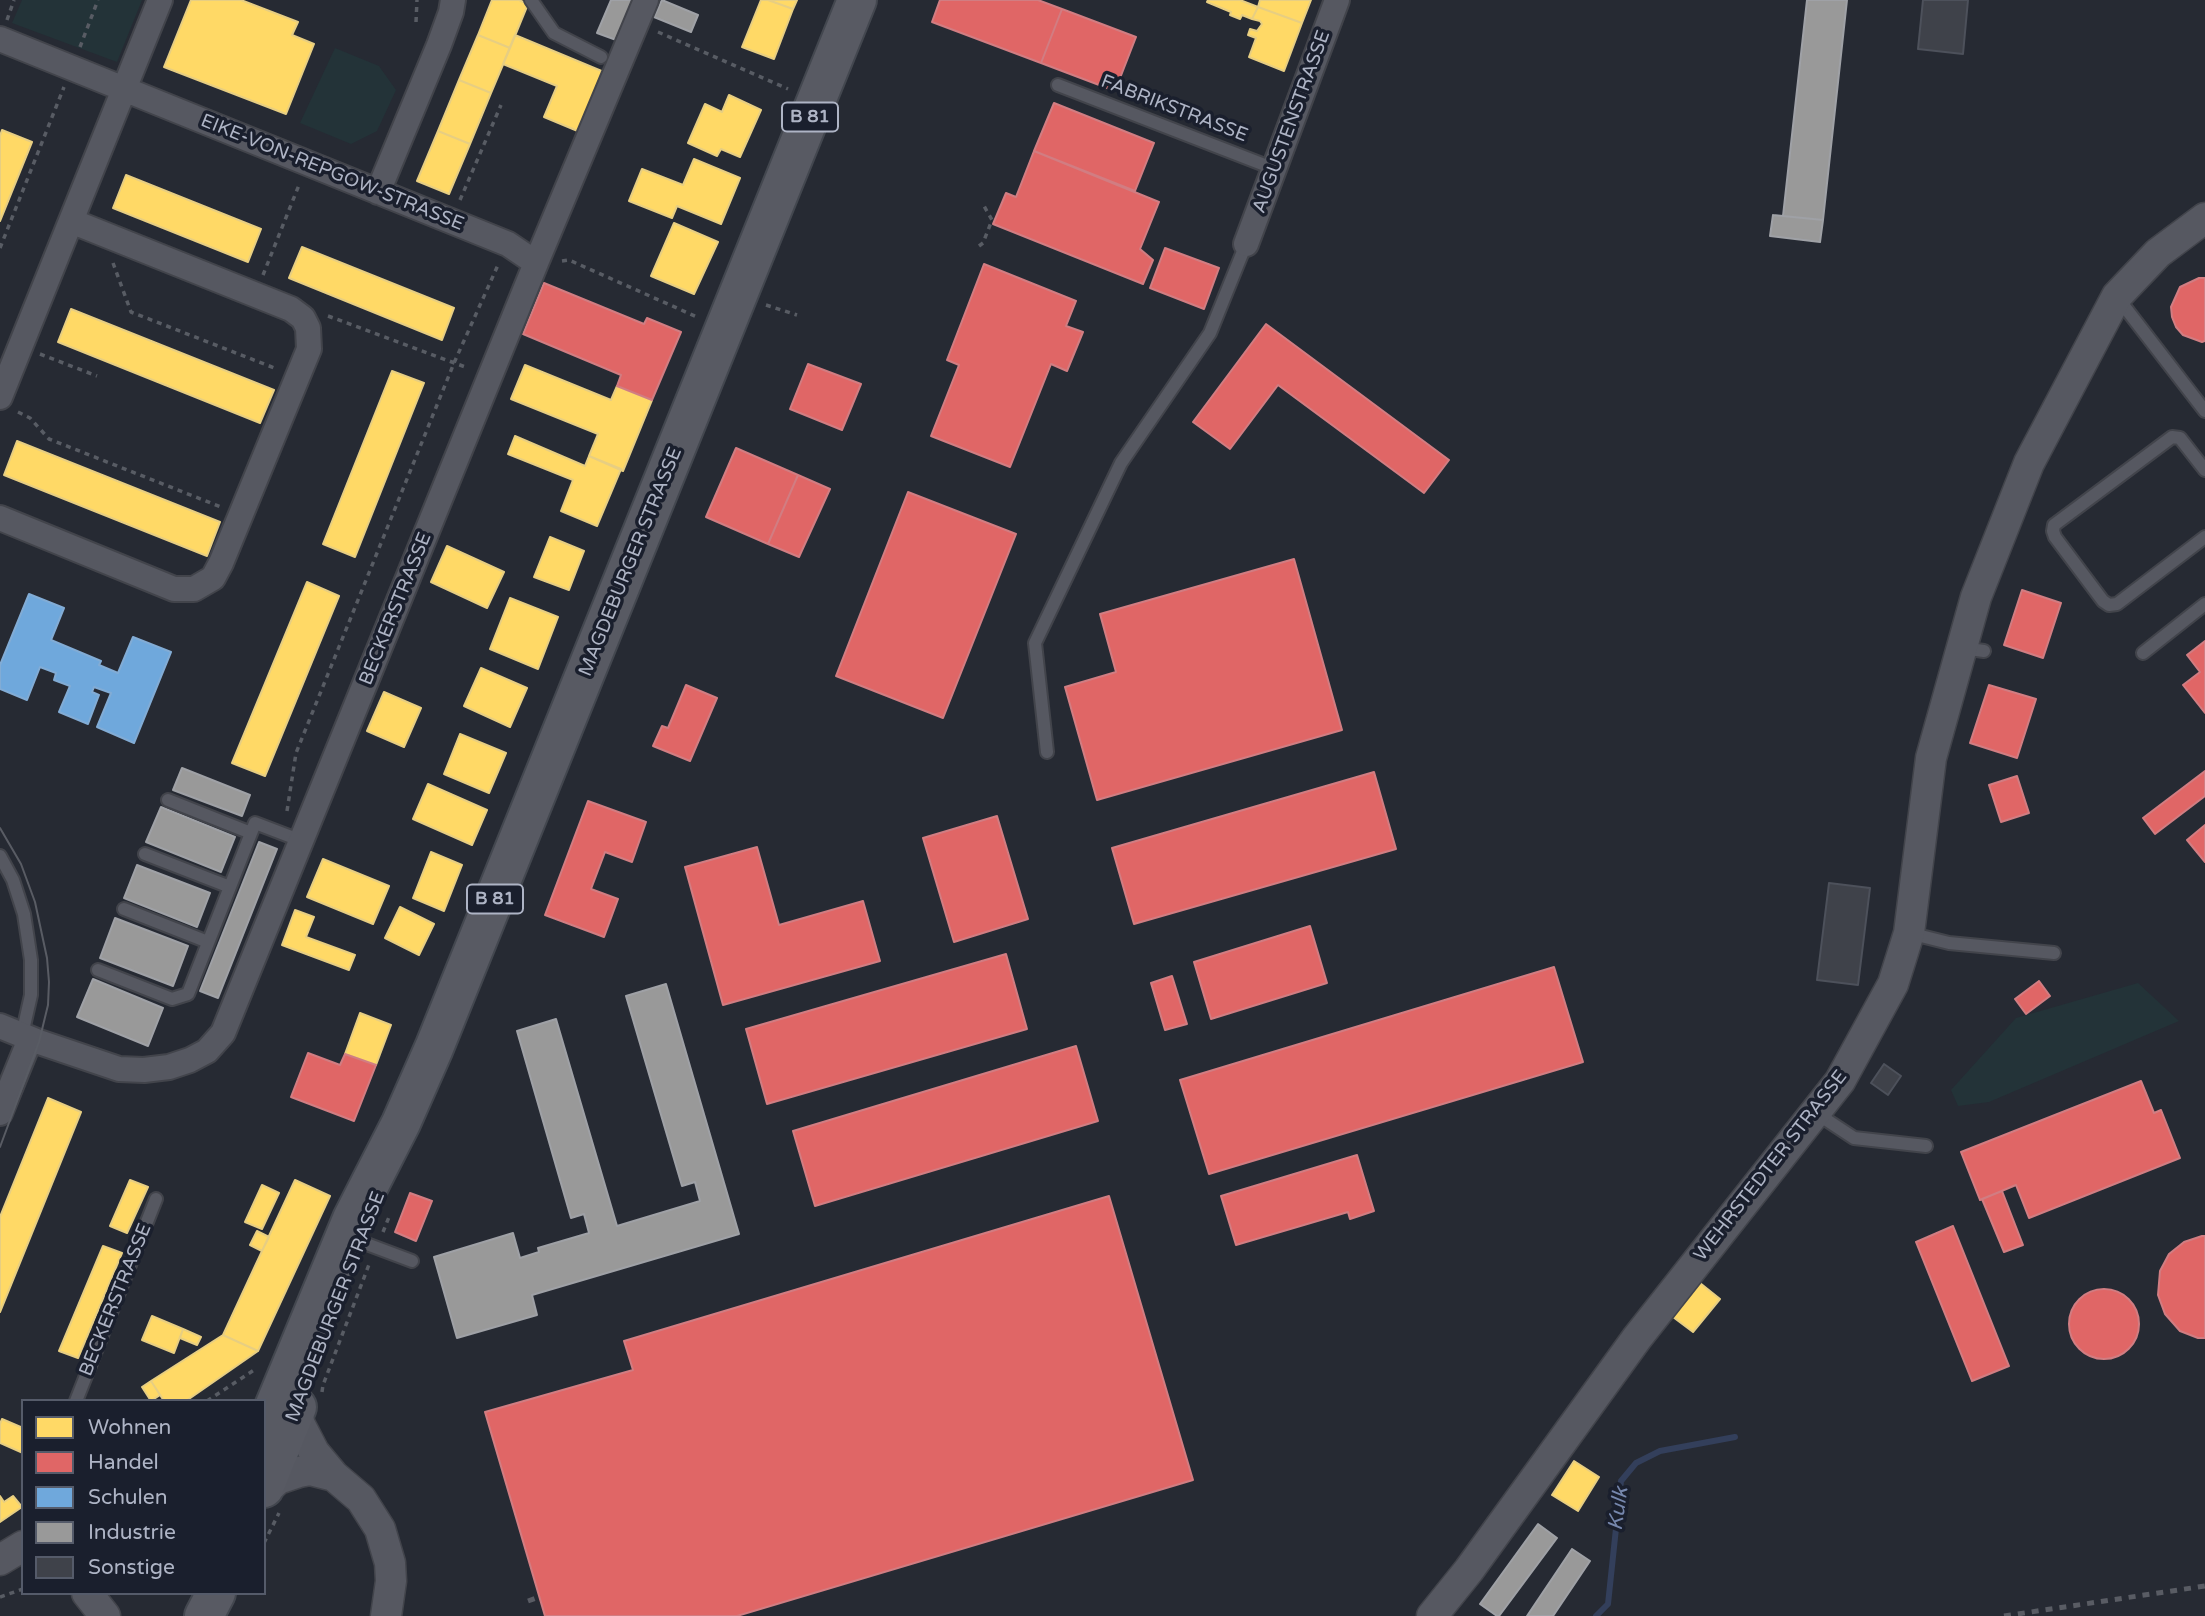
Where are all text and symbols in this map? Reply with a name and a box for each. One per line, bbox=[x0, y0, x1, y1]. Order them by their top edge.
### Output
street label: AUGUSTENSTRASSE bbox=[1248, 28, 1336, 216]
street label: FABRIKSTRASSE bbox=[1097, 71, 1251, 147]
road number: B 81 bbox=[782, 103, 838, 132]
street label: EIKE-VON-REPGOW-STRASSE bbox=[197, 110, 467, 236]
street label: MAGDEBURGER STRASSE bbox=[575, 444, 687, 680]
street label: BECKERSTRASSE bbox=[355, 529, 437, 689]
road number: B 81 bbox=[467, 884, 523, 914]
street label: WEHRSTEDTER STRASSE bbox=[1689, 1066, 1853, 1266]
street label: MAGDEBURGER STRASSE bbox=[281, 1189, 391, 1425]
street label: BECKERSTRASSE bbox=[75, 1220, 157, 1380]
legend bbox=[21, 1399, 266, 1595]
text: Wohnen bbox=[88, 1415, 171, 1440]
text: Handel bbox=[88, 1450, 159, 1475]
text: Schulen bbox=[88, 1485, 168, 1510]
water label: Kulk bbox=[1603, 1486, 1635, 1532]
text: Industrie bbox=[88, 1520, 176, 1545]
text: Sonstige bbox=[88, 1555, 175, 1580]

